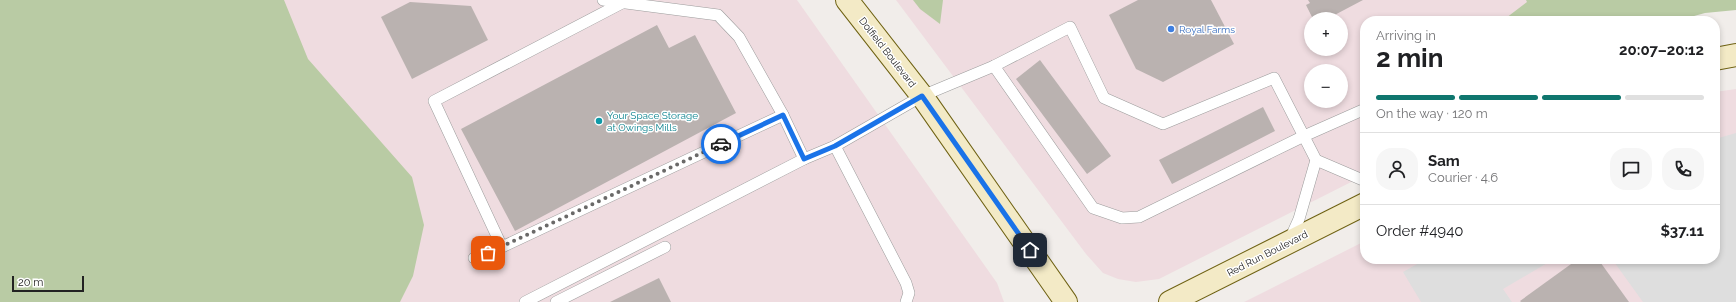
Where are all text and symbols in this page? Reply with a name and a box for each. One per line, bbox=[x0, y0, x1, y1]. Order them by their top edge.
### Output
map controls bbox=[1304, 12, 1348, 108]
button: + bbox=[1304, 12, 1348, 56]
street label: Dolfield Boulevard bbox=[857, 15, 918, 89]
marker: Royal Farms bbox=[1166, 24, 1176, 34]
place label: Royal Farms bbox=[1179, 24, 1235, 35]
text: Arriving in bbox=[1376, 28, 1436, 43]
text: 20:07–20:12 bbox=[1619, 41, 1704, 59]
text: 2 min bbox=[1376, 43, 1443, 73]
button: − bbox=[1304, 64, 1348, 108]
text: On the way · 120 m bbox=[1376, 106, 1488, 121]
place label: Your Space Storage at Owings Mills bbox=[607, 110, 698, 133]
marker: Your Space Storage at Owings Mills bbox=[594, 116, 604, 126]
courier bbox=[701, 124, 741, 164]
icon: car bbox=[710, 133, 732, 155]
button: person bbox=[1376, 148, 1418, 190]
button: chat bbox=[1610, 148, 1652, 190]
button: phone bbox=[1662, 148, 1704, 190]
text: Sam bbox=[1428, 152, 1460, 170]
text: Courier · 4.6 bbox=[1428, 170, 1498, 185]
text: Order #4940 bbox=[1376, 222, 1464, 240]
text: $37.11 bbox=[1660, 222, 1704, 240]
street label: Red Run Boulevard bbox=[1225, 228, 1309, 279]
pin bbox=[1013, 233, 1047, 267]
pin bbox=[471, 236, 505, 270]
icon: home bbox=[1019, 239, 1041, 261]
icon: bag bbox=[477, 242, 499, 264]
scale bar bbox=[12, 274, 84, 293]
text: 20 m bbox=[18, 276, 43, 289]

